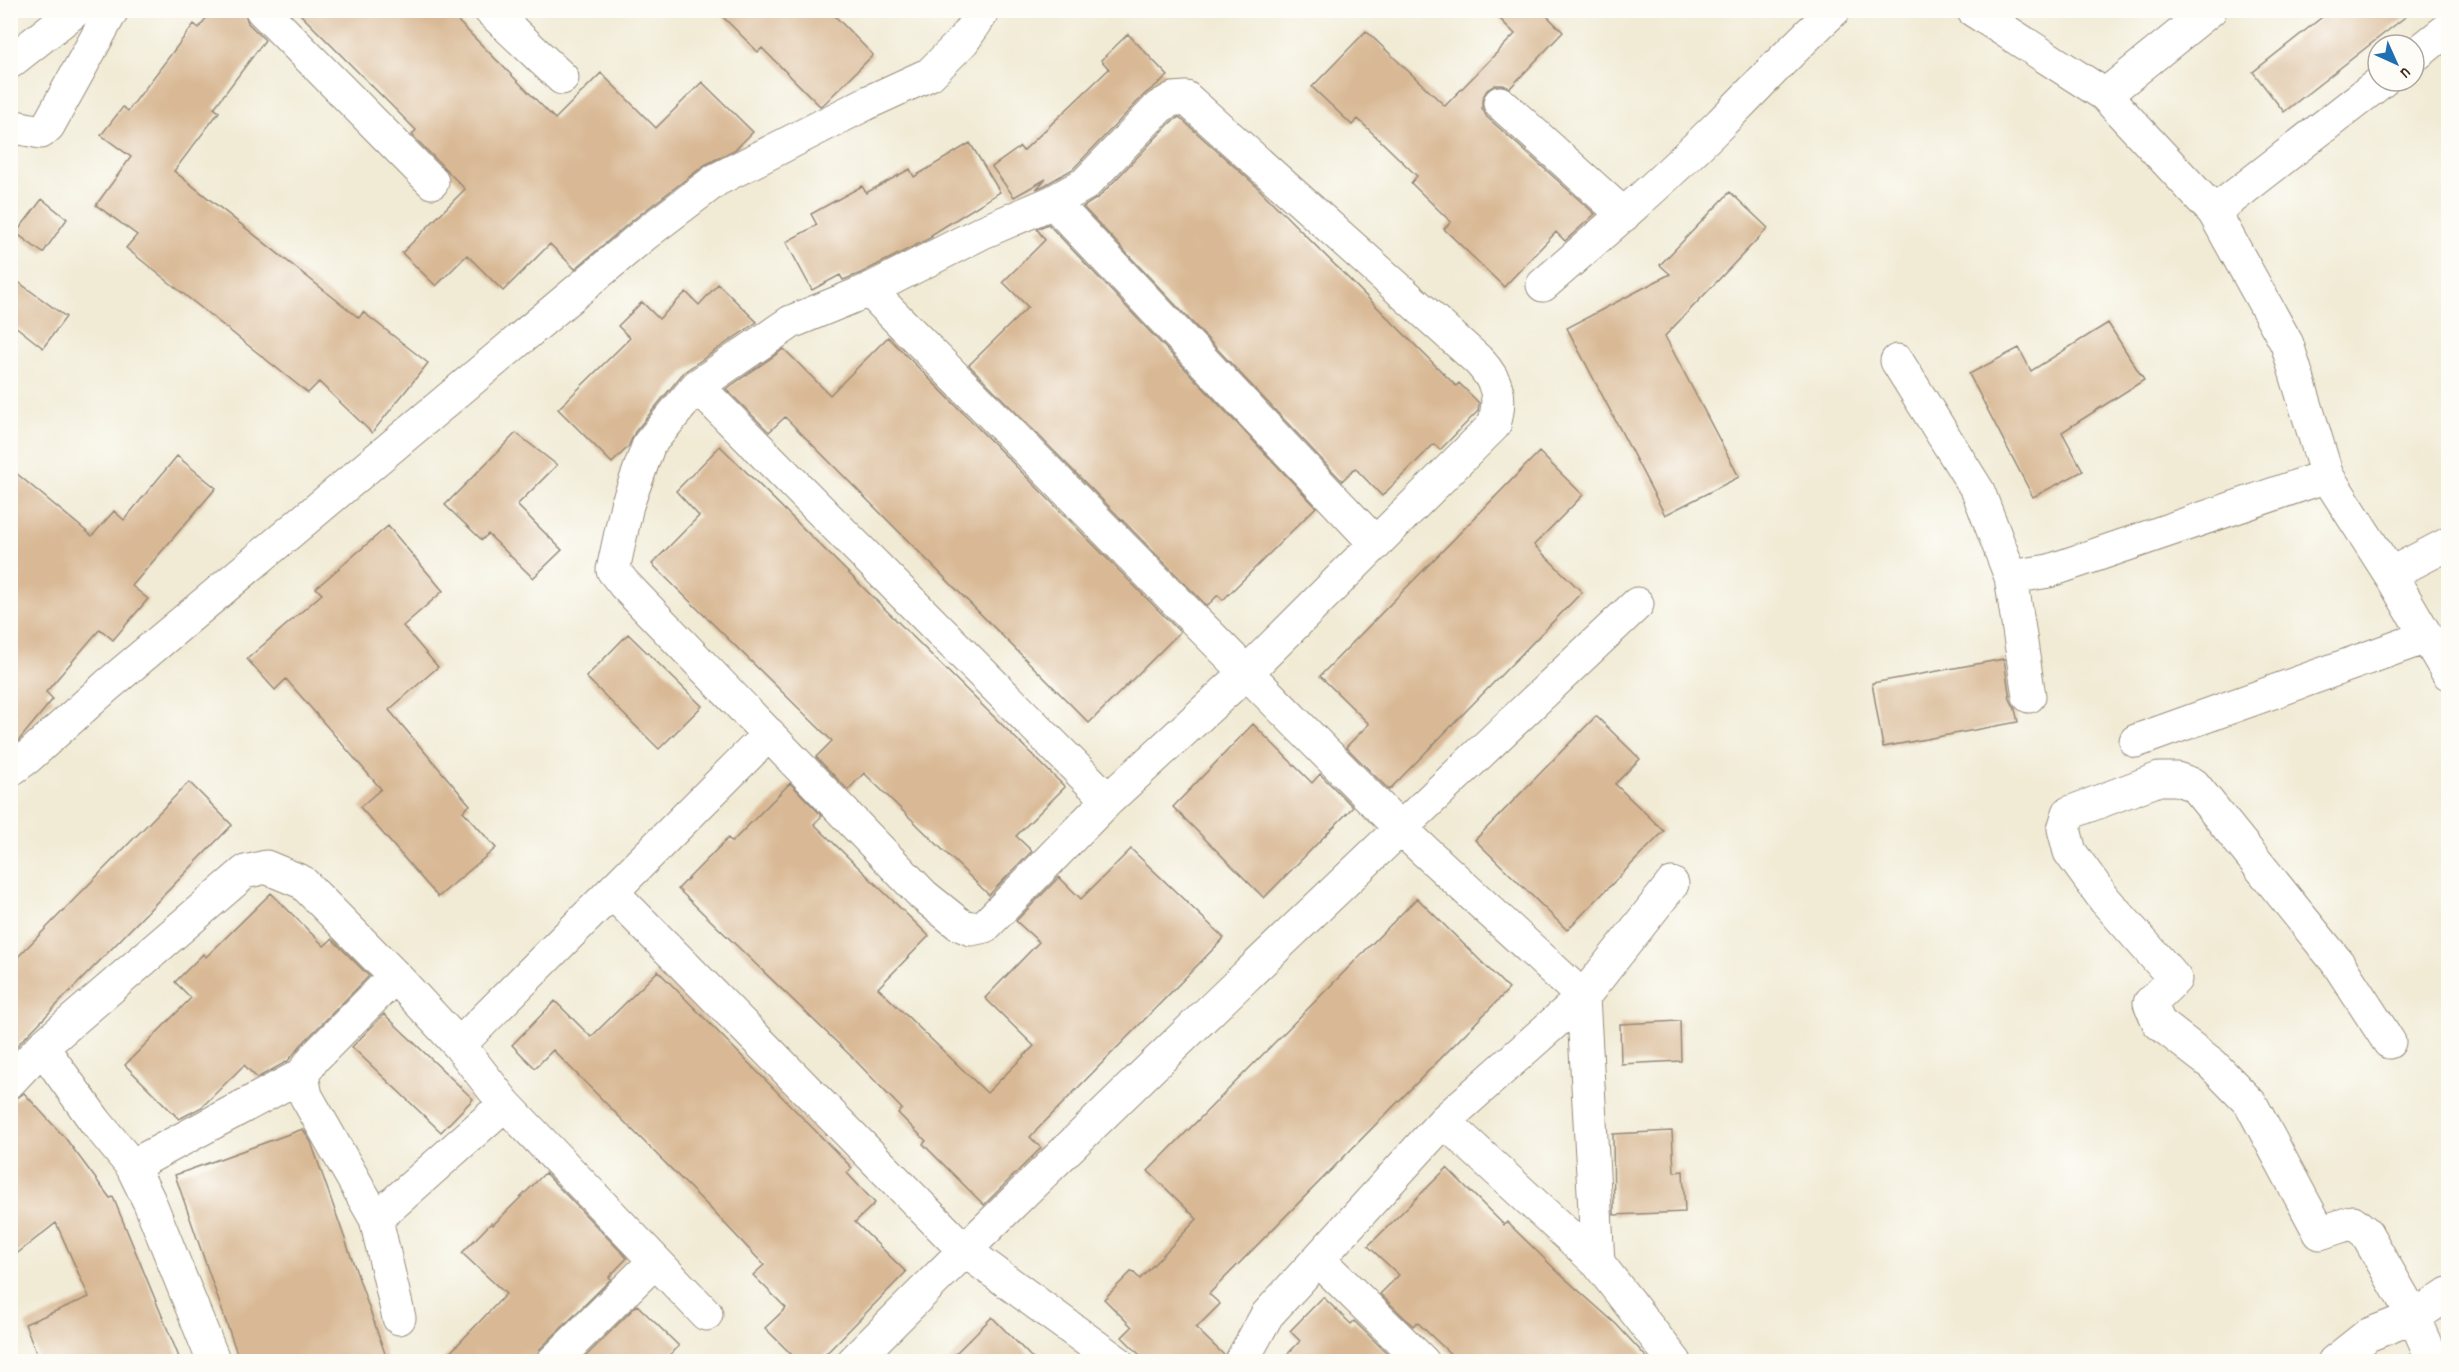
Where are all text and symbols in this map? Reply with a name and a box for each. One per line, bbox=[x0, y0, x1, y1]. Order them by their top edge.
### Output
north arrow bbox=[2366, 33, 2426, 93]
text: U bbox=[2394, 61, 2416, 83]

